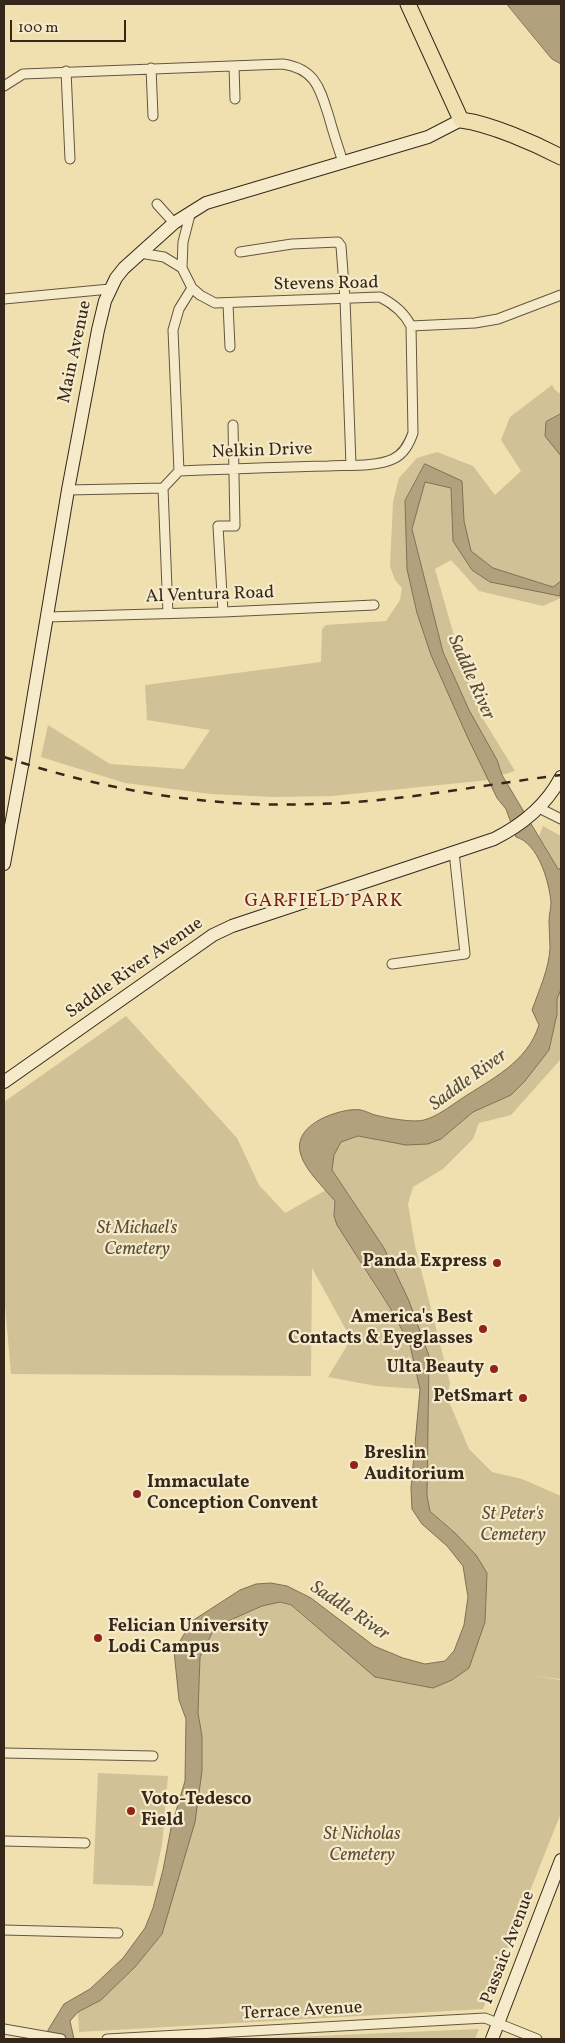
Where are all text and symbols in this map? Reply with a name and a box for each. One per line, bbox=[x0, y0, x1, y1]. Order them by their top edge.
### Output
scale bar bbox=[12, 10, 129, 42]
text: 100 m bbox=[18, 18, 58, 39]
street label: Stevens Road bbox=[273, 273, 379, 297]
street label: Main Avenue bbox=[55, 299, 97, 405]
street label: Nelkin Drive bbox=[211, 439, 313, 465]
street label: Al Ventura Road bbox=[145, 583, 275, 609]
water label: Saddle River bbox=[441, 632, 499, 724]
district label: GARFIELD PARK bbox=[243, 892, 405, 914]
street label: Saddle River Avenue bbox=[62, 914, 208, 1024]
water label: Saddle River bbox=[426, 1045, 512, 1117]
park label: St Michael's Cemetery bbox=[97, 1219, 177, 1262]
place label: Panda Express bbox=[363, 1252, 487, 1274]
marker: Panda Express bbox=[491, 1257, 503, 1269]
place label: America's Best Contacts & Eyeglasses bbox=[288, 1308, 473, 1350]
marker: America's Best Contacts & Eyeglasses bbox=[477, 1323, 489, 1335]
place label: Ulta Beauty bbox=[386, 1358, 484, 1380]
marker: Ulta Beauty bbox=[488, 1363, 500, 1375]
place label: PetSmart bbox=[433, 1387, 513, 1409]
marker: PetSmart bbox=[517, 1392, 529, 1404]
place label: Breslin Auditorium bbox=[364, 1444, 465, 1486]
marker: Breslin Auditorium bbox=[348, 1459, 360, 1471]
place label: Immaculate Conception Convent bbox=[147, 1473, 318, 1516]
marker: Immaculate Conception Convent bbox=[131, 1488, 143, 1500]
park label: St Peter's Cemetery bbox=[480, 1505, 546, 1548]
water label: Saddle River bbox=[305, 1577, 393, 1647]
place label: Felician University Lodi Campus bbox=[108, 1617, 269, 1660]
marker: Felician University Lodi Campus bbox=[92, 1632, 104, 1644]
place label: Voto-Tedesco Field bbox=[141, 1790, 252, 1832]
marker: Voto-Tedesco Field bbox=[125, 1805, 137, 1817]
park label: St Nicholas Cemetery bbox=[323, 1825, 401, 1868]
street label: Passaic Avenue bbox=[477, 1888, 541, 2008]
street label: Terrace Avenue bbox=[241, 1998, 363, 2026]

